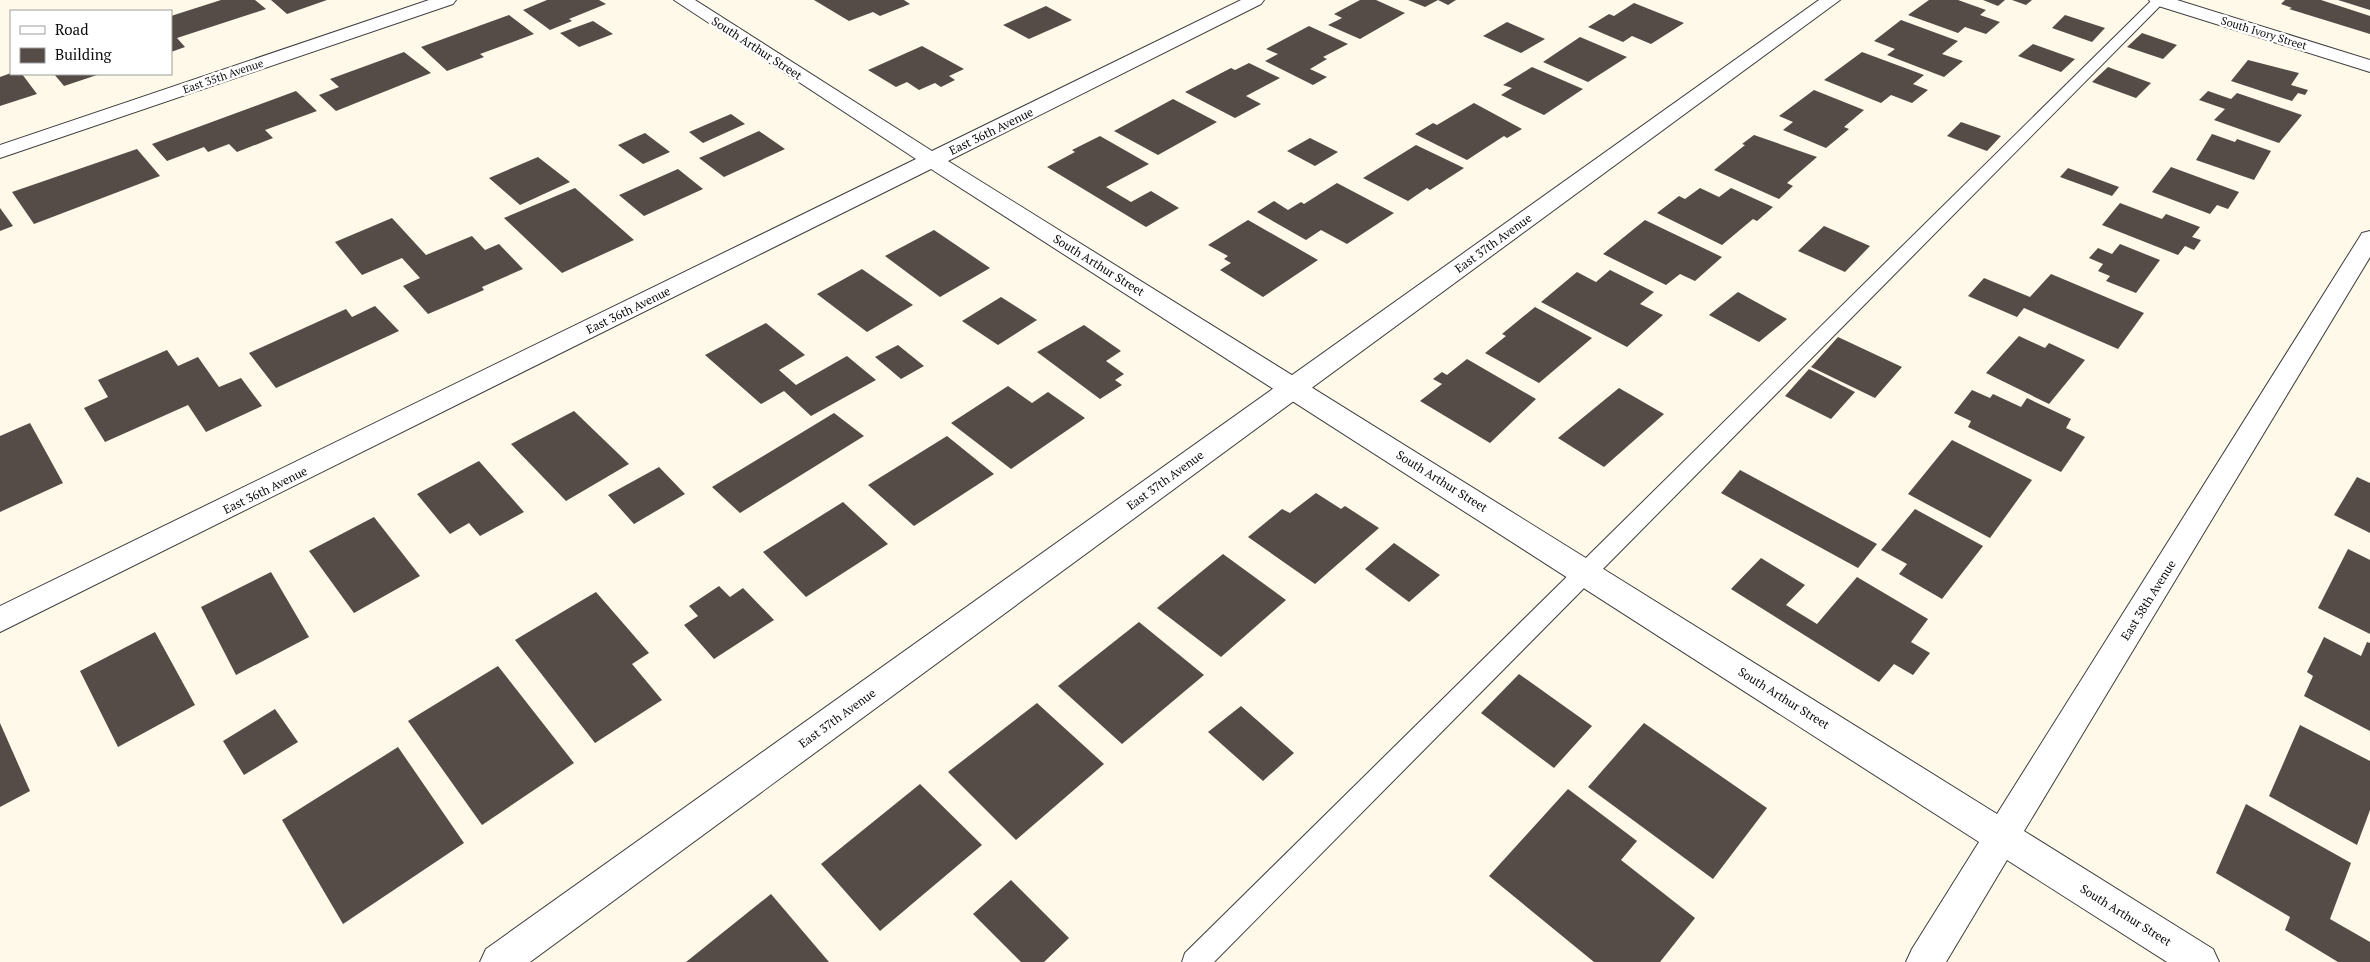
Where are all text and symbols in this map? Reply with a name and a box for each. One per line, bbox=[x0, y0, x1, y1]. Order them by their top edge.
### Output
legend bbox=[10, 10, 172, 75]
street label: South Arthur Street bbox=[709, 13, 806, 83]
street label: South Ivory Street bbox=[2219, 13, 2309, 53]
text: Road bbox=[55, 19, 88, 39]
text: Building bbox=[55, 44, 113, 64]
street label: East 35th Avenue bbox=[181, 56, 266, 96]
street label: East 36th Avenue bbox=[946, 104, 1036, 158]
street label: East 37th Avenue bbox=[1452, 210, 1534, 276]
street label: South Arthur Street bbox=[1051, 231, 1148, 299]
street label: East 36th Avenue bbox=[583, 283, 673, 337]
street label: East 37th Avenue bbox=[1124, 447, 1206, 513]
street label: South Arthur Street bbox=[1394, 447, 1491, 515]
street label: East 36th Avenue bbox=[220, 463, 310, 517]
street label: East 38th Avenue bbox=[2117, 557, 2179, 643]
street label: South Arthur Street bbox=[1736, 664, 1833, 732]
street label: East 37th Avenue bbox=[796, 685, 878, 751]
street label: South Arthur Street bbox=[2078, 881, 2175, 949]

